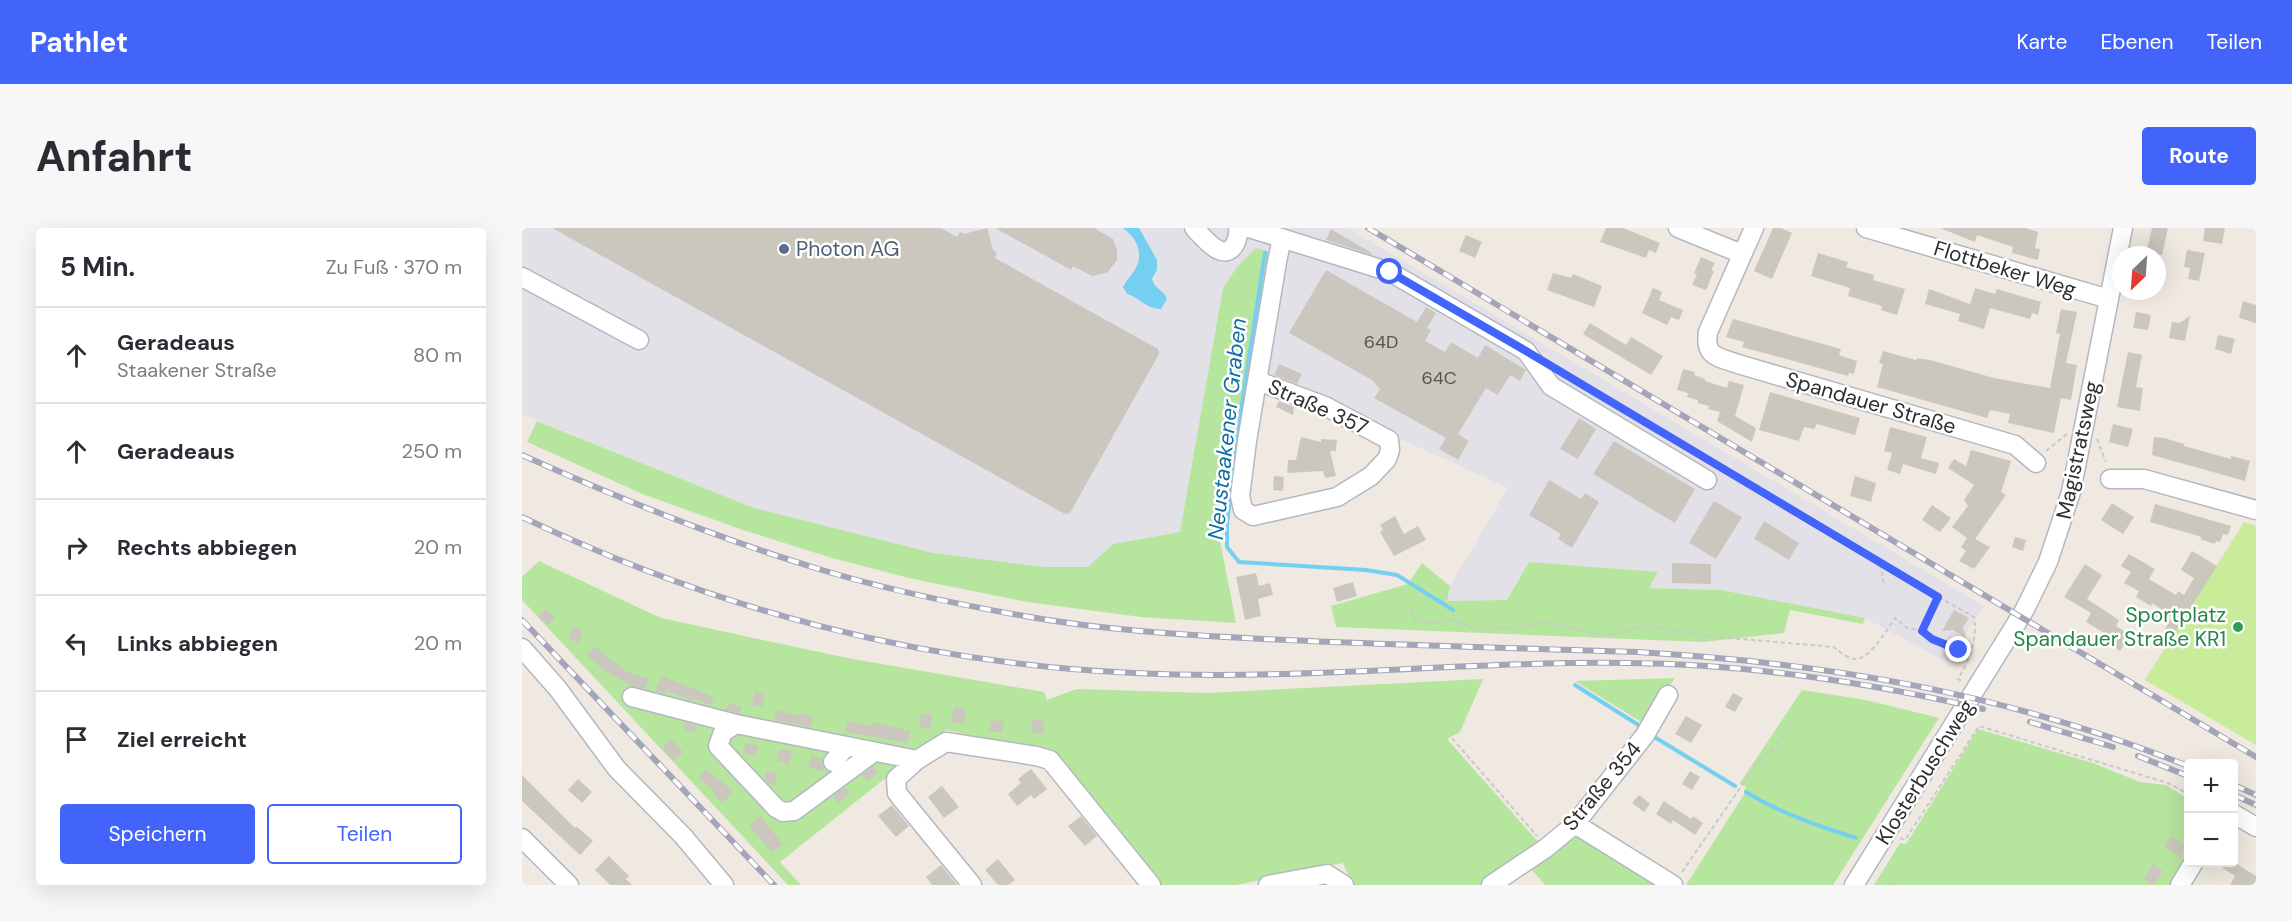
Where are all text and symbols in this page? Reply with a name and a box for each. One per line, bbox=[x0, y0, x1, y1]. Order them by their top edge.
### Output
text: Pathlet bbox=[30, 24, 128, 61]
text: Karte bbox=[2017, 28, 2067, 56]
text: Ebenen bbox=[2100, 28, 2173, 56]
text: Teilen bbox=[2206, 28, 2262, 56]
button: Route bbox=[2142, 127, 2256, 185]
text: Anfahrt bbox=[36, 129, 192, 184]
street label: Flottbeker Weg bbox=[1930, 234, 2080, 304]
place label: Photon AG bbox=[796, 235, 899, 263]
marker: Photon AG bbox=[777, 242, 791, 256]
north arrow bbox=[2112, 246, 2166, 300]
text: 5 Min. bbox=[60, 250, 135, 284]
text: Zu Fuß · 370 m bbox=[326, 254, 462, 280]
route start bbox=[1376, 258, 1402, 284]
water label: Neustaakener Graben bbox=[1201, 317, 1253, 541]
text: Geradeaus bbox=[117, 328, 235, 357]
house number: 64D bbox=[1364, 330, 1398, 354]
icon: ahead bbox=[60, 339, 93, 372]
text: 80 m bbox=[413, 342, 462, 368]
text: Staakener Straße bbox=[117, 357, 277, 383]
street label: Spandauer Straße bbox=[1783, 365, 1959, 441]
house number: 64C bbox=[1421, 366, 1457, 390]
street label: Straße 357 bbox=[1264, 372, 1372, 442]
street label: Magistratsweg bbox=[2050, 378, 2106, 522]
icon: ahead bbox=[60, 435, 93, 468]
text: Geradeaus bbox=[117, 437, 235, 466]
text: 250 m bbox=[401, 438, 462, 464]
icon: right bbox=[60, 531, 93, 564]
text: Rechts abbiegen bbox=[117, 533, 297, 562]
text: 20 m bbox=[414, 534, 462, 560]
place label: Sportplatz Spandauer Straße KR1 bbox=[2013, 601, 2226, 653]
marker: Sportplatz Spandauer Straße KR1 bbox=[2231, 620, 2245, 634]
icon: left bbox=[60, 627, 93, 660]
text: Links abbiegen bbox=[117, 629, 278, 658]
text: 20 m bbox=[414, 630, 462, 656]
route end bbox=[1945, 636, 1971, 662]
street label: Klosterbuschweg bbox=[1869, 694, 1981, 850]
icon: arrive bbox=[60, 723, 93, 756]
text: Ziel erreicht bbox=[117, 725, 247, 754]
street label: Straße 354 bbox=[1556, 735, 1648, 837]
map controls bbox=[2184, 759, 2238, 867]
button: + bbox=[2184, 759, 2238, 813]
button: Speichern bbox=[60, 804, 255, 864]
button: Teilen bbox=[267, 804, 462, 864]
button: − bbox=[2184, 813, 2238, 867]

